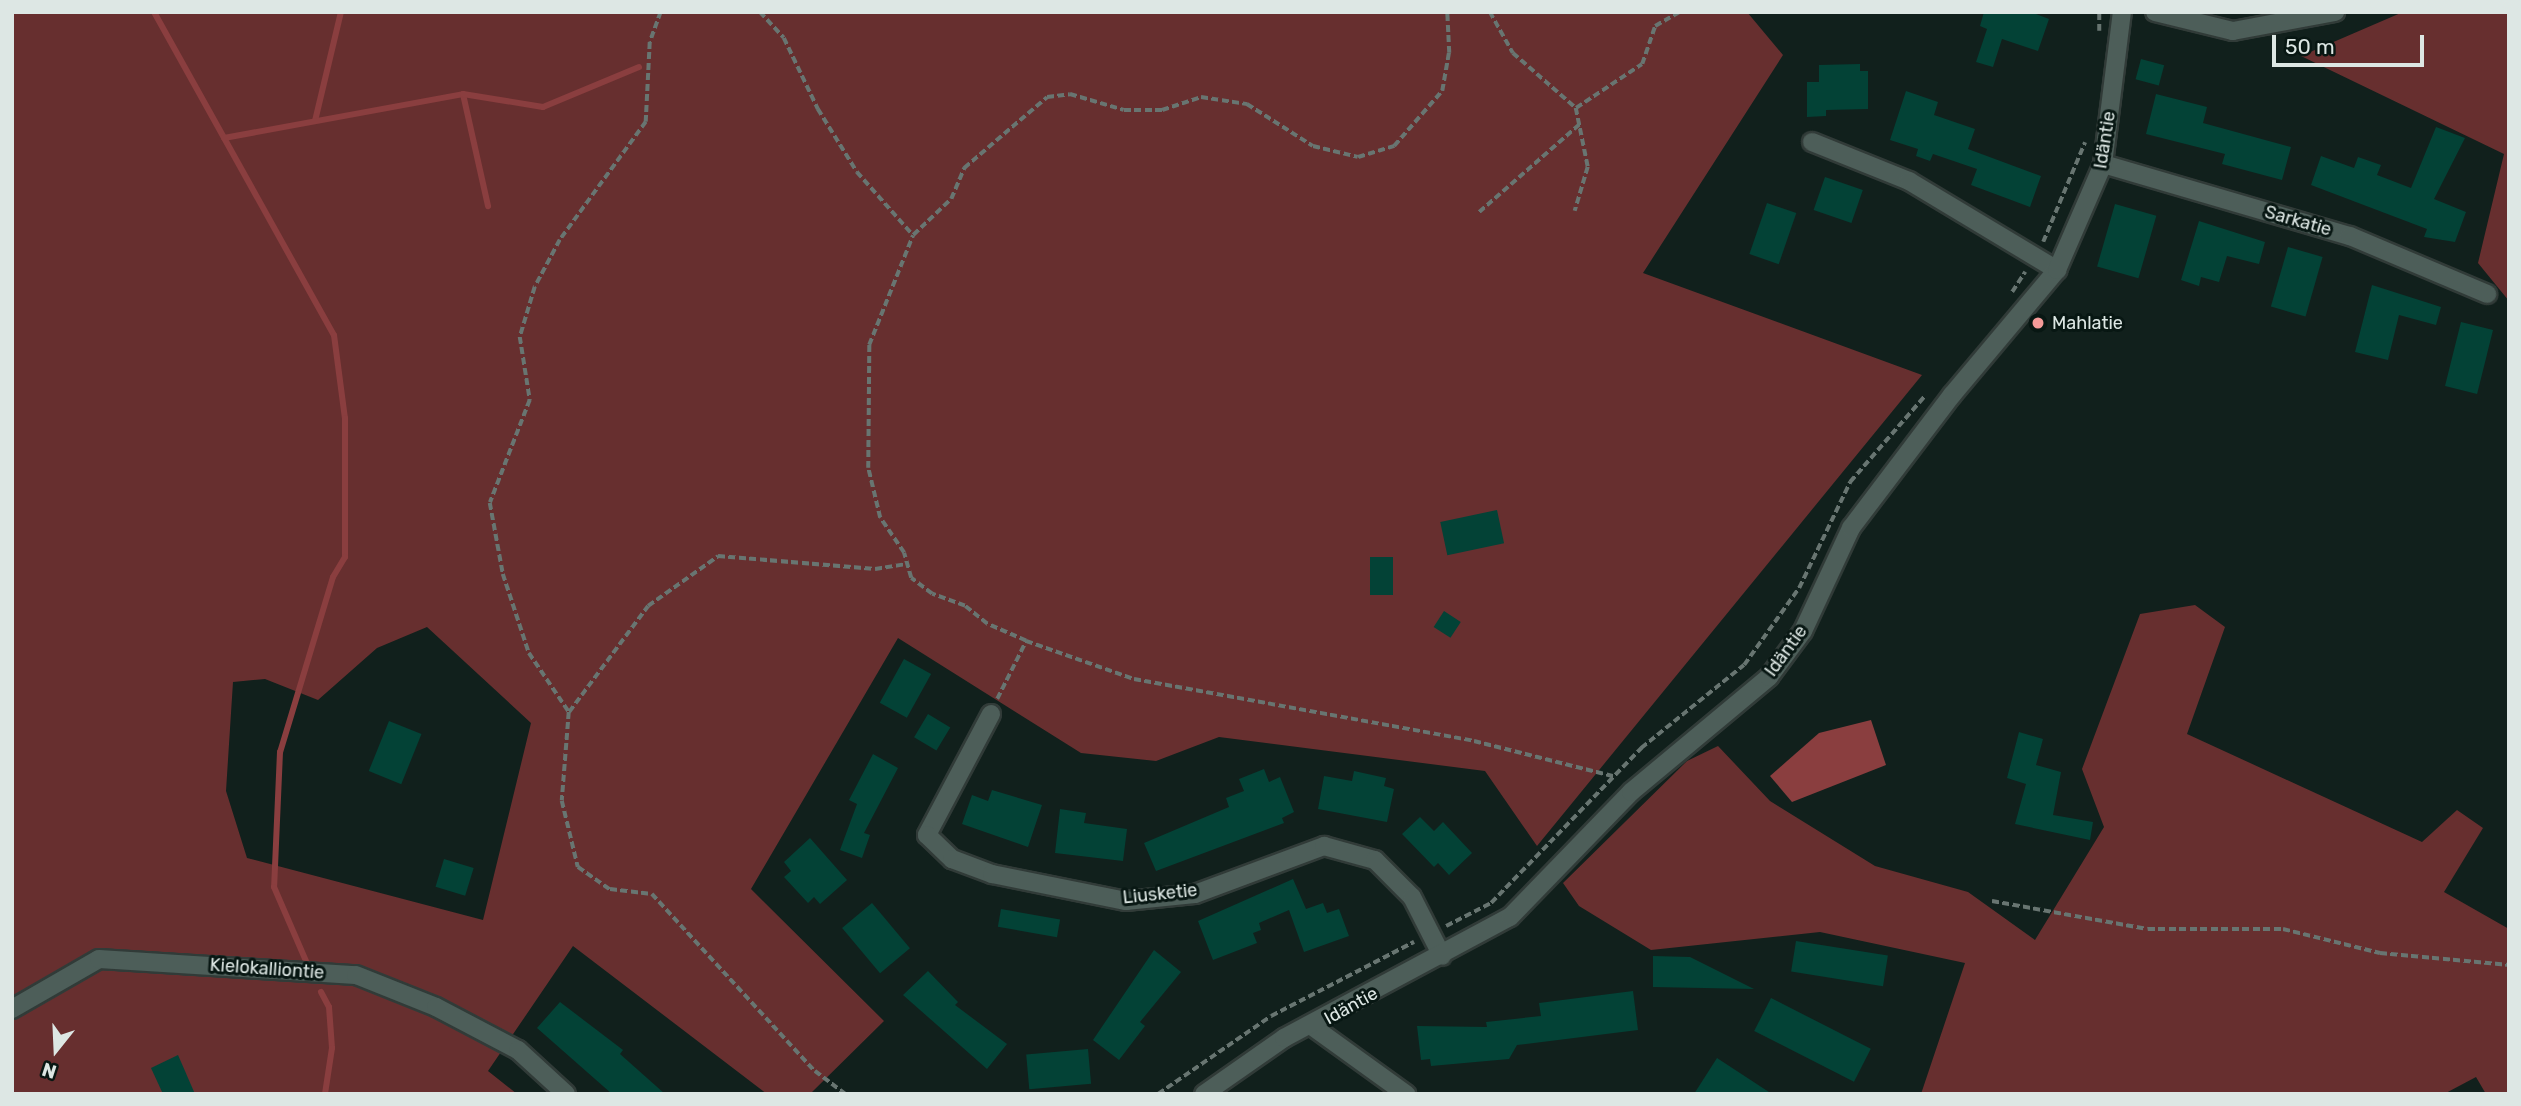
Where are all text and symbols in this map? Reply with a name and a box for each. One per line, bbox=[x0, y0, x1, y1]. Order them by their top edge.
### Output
scale bar bbox=[2276, 21, 2428, 65]
text: 50 m bbox=[2285, 34, 2335, 59]
street label: Idäntie bbox=[2090, 110, 2120, 170]
street label: Sarkatie bbox=[2262, 201, 2334, 241]
place label: Mahlatie bbox=[2052, 312, 2123, 334]
marker: Mahlatie bbox=[2030, 315, 2046, 331]
street label: Idäntie bbox=[1760, 621, 1812, 681]
street label: Liusketie bbox=[1122, 879, 1198, 909]
street label: Kielokalliontie bbox=[209, 954, 325, 984]
street label: Idäntie bbox=[1320, 983, 1382, 1029]
north arrow bbox=[21, 1015, 91, 1085]
text: N bbox=[39, 1057, 59, 1083]

